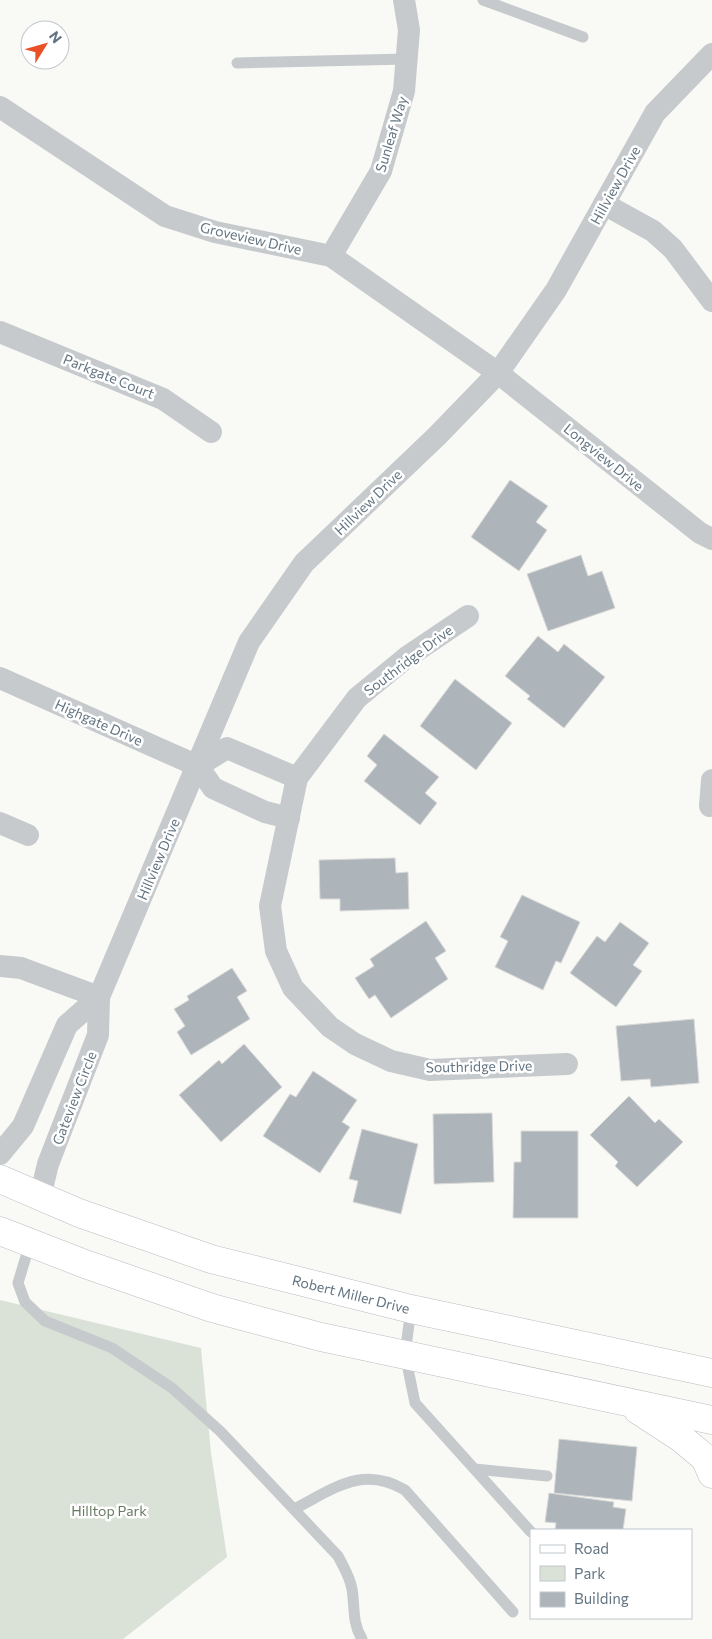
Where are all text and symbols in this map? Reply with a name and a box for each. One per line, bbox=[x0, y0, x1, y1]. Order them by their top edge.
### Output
north arrow bbox=[20, 20, 70, 70]
text: N bbox=[46, 28, 66, 46]
street label: Sunleaf Way bbox=[371, 94, 411, 174]
street label: Hillview Drive bbox=[586, 143, 644, 227]
street label: Groveview Drive bbox=[199, 218, 303, 258]
street label: Parkgate Court bbox=[61, 350, 157, 402]
street label: Longview Drive bbox=[561, 420, 647, 494]
street label: Hillview Drive bbox=[331, 466, 405, 538]
street label: Southridge Drive bbox=[360, 621, 456, 699]
street label: Highgate Drive bbox=[53, 695, 145, 749]
street label: Hillview Drive bbox=[133, 816, 183, 902]
street label: Gateview Circle bbox=[48, 1049, 100, 1147]
street label: Southridge Drive bbox=[425, 1057, 533, 1075]
street label: Robert Miller Drive bbox=[290, 1271, 412, 1317]
park label: Hilltop Park bbox=[71, 1502, 147, 1519]
legend bbox=[530, 1529, 692, 1619]
text: Road bbox=[574, 1539, 609, 1557]
text: Park bbox=[574, 1564, 605, 1582]
text: Building bbox=[574, 1589, 629, 1607]

